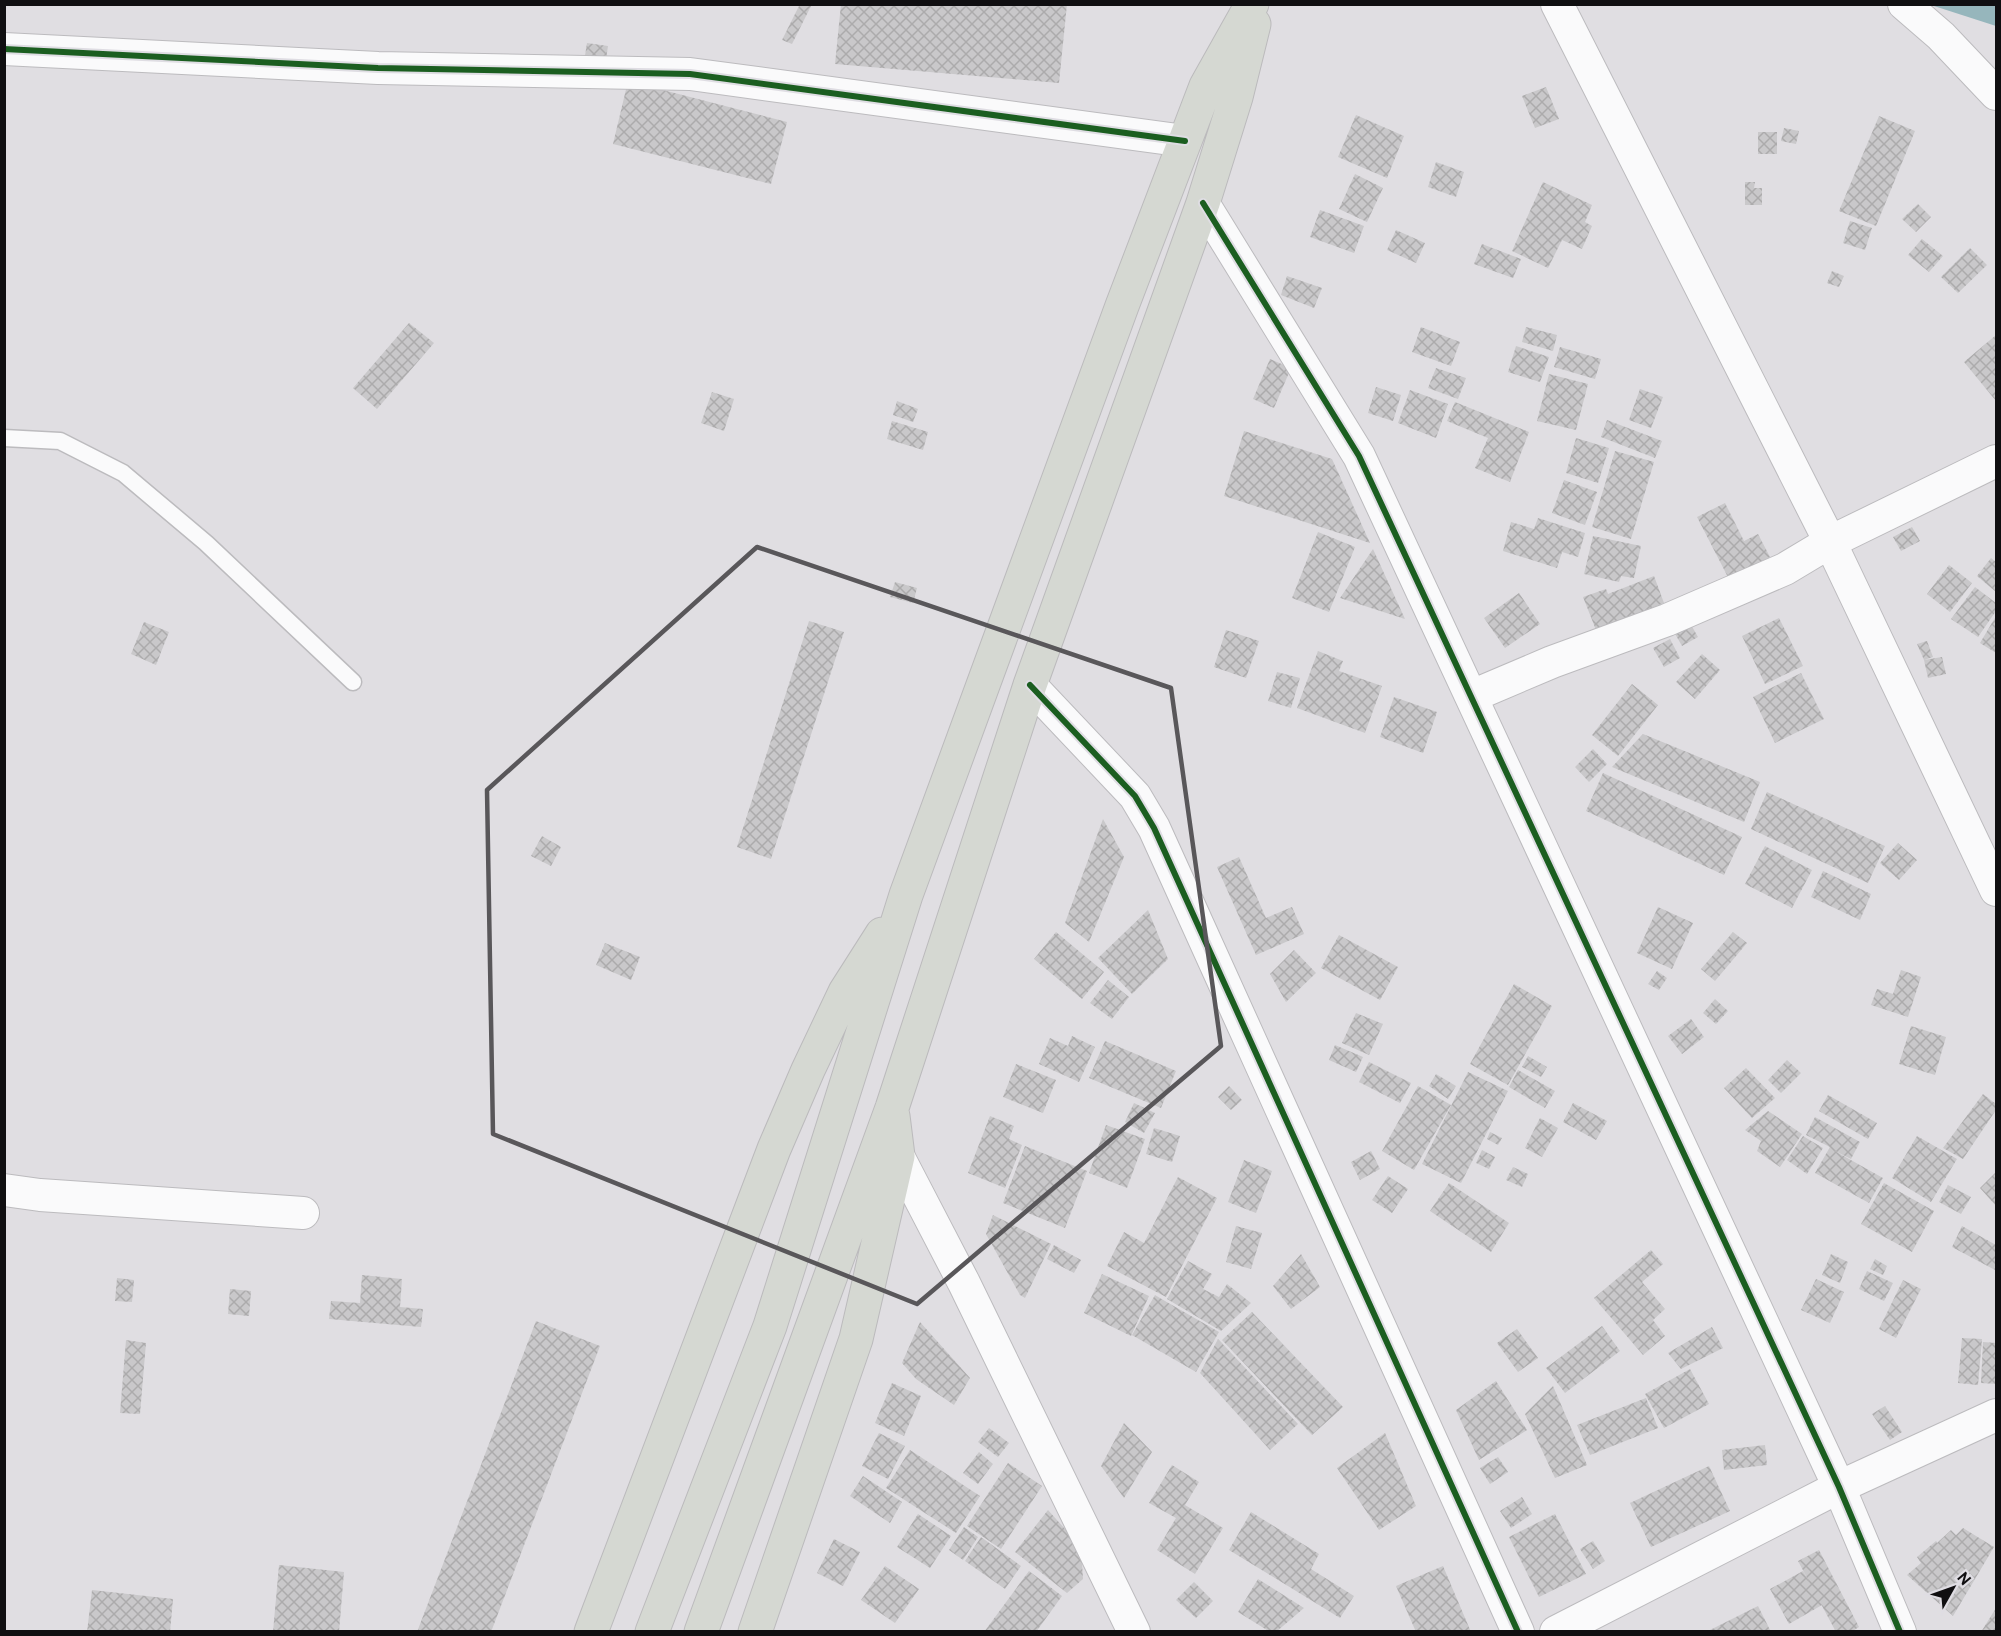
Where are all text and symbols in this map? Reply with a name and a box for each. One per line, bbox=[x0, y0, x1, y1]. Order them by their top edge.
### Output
north arrow bbox=[1923, 1558, 1983, 1618]
text: N bbox=[1952, 1569, 1974, 1590]

